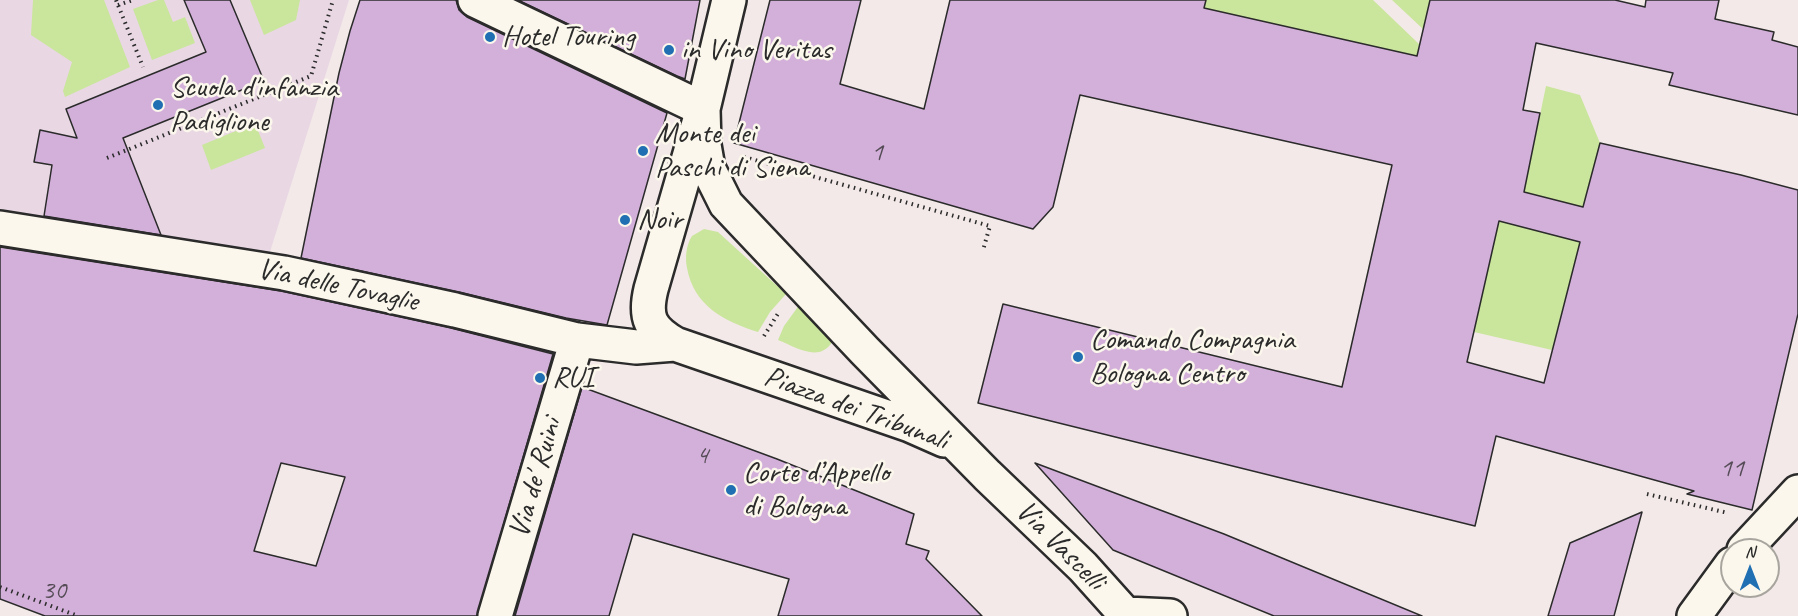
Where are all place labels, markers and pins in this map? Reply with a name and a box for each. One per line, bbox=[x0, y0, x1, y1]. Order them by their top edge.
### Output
place label: Hotel Touring bbox=[502, 19, 635, 55]
marker: Hotel Touring bbox=[483, 30, 497, 44]
place label: in Vino Veritas bbox=[681, 32, 831, 68]
marker: in Vino Veritas bbox=[662, 43, 676, 57]
place label: Scuola d'infanzia Padiglione bbox=[170, 70, 338, 140]
marker: Scuola d'infanzia Padiglione bbox=[151, 98, 165, 112]
place label: Monte dei Paschi di Siena bbox=[655, 116, 809, 186]
marker: Monte dei Paschi di Siena bbox=[636, 144, 650, 158]
place label: Noir bbox=[637, 202, 682, 238]
marker: Noir bbox=[618, 213, 632, 227]
place label: Comando Compagnia Bologna Centro bbox=[1090, 322, 1295, 392]
marker: Comando Compagnia Bologna Centro bbox=[1071, 350, 1085, 364]
place label: RUI bbox=[552, 360, 594, 396]
marker: RUI bbox=[533, 371, 547, 385]
place label: Corte d’Appello di Bologna bbox=[743, 455, 889, 526]
marker: Corte d’Appello di Bologna bbox=[724, 483, 738, 497]

